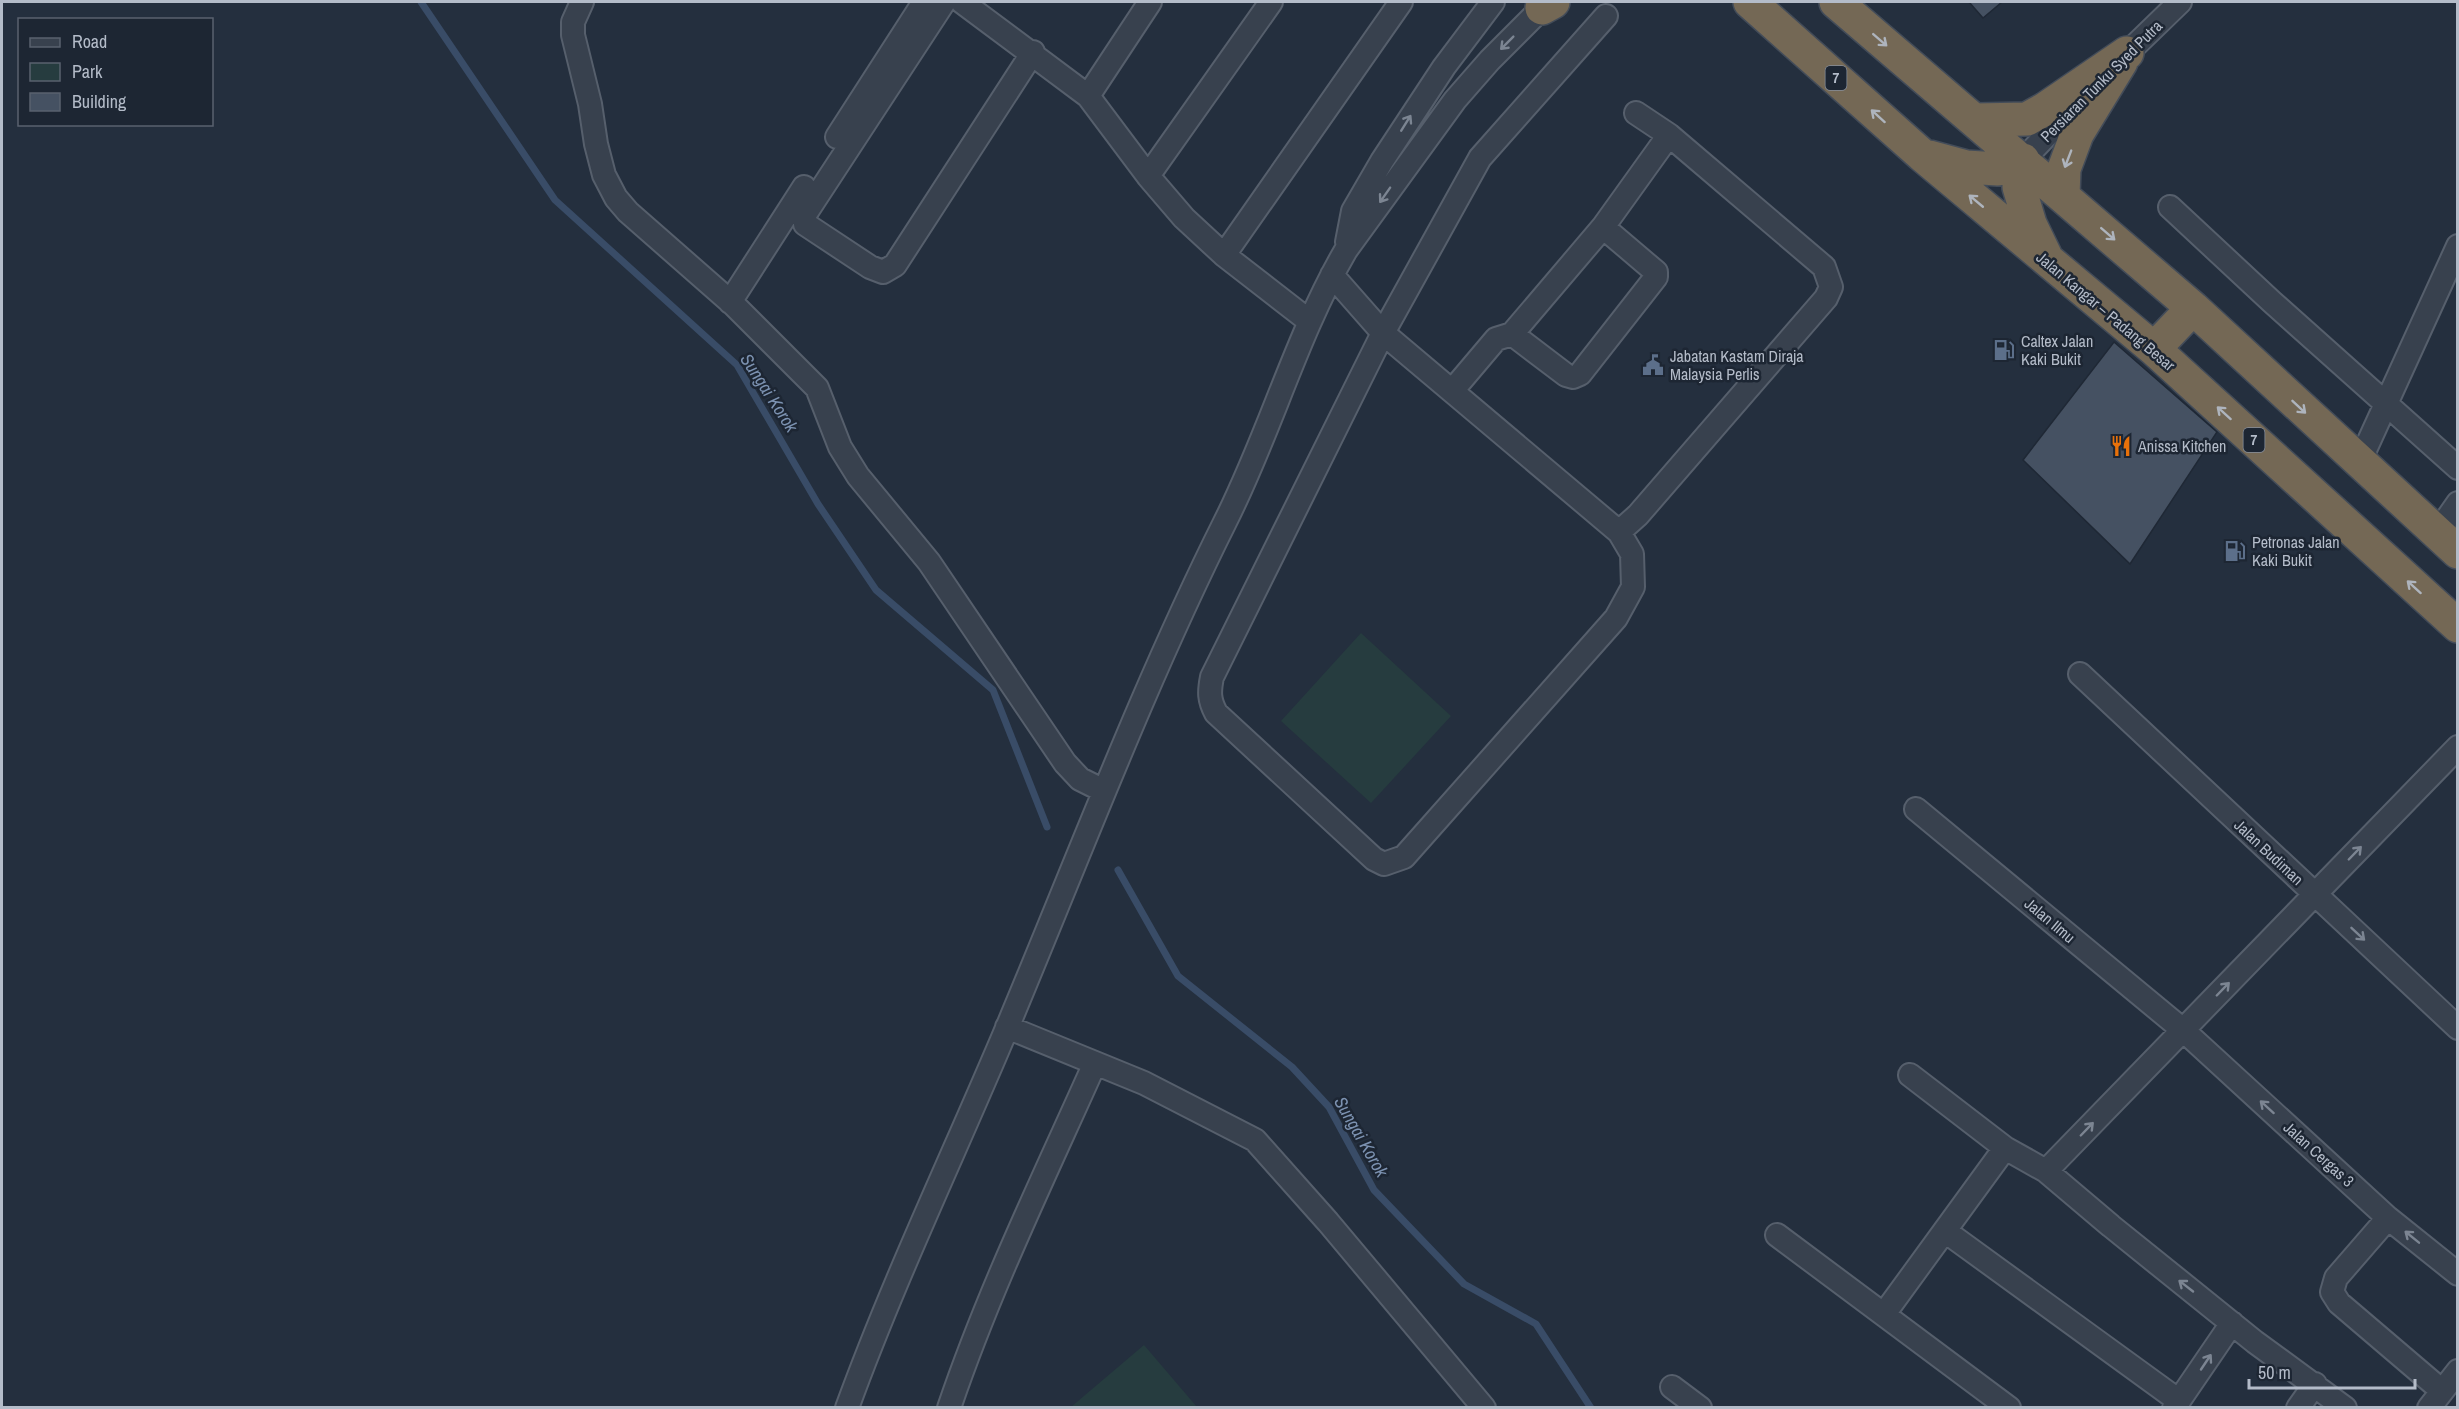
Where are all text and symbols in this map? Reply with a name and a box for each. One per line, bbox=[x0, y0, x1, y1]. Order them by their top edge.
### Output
street label: Persiaran Tunku Syed Putra bbox=[2035, 15, 2167, 147]
legend bbox=[18, 18, 213, 126]
text: Road bbox=[72, 29, 107, 54]
one-way arrow bbox=[1873, 33, 1888, 47]
one-way arrow bbox=[1499, 35, 1514, 50]
text: Park bbox=[72, 59, 103, 84]
road number: 7 bbox=[1826, 66, 1846, 90]
text: Building bbox=[72, 89, 127, 114]
one-way arrow bbox=[1871, 109, 1886, 123]
one-way arrow bbox=[1400, 114, 1413, 131]
one-way arrow bbox=[2062, 149, 2073, 167]
one-way arrow bbox=[1379, 187, 1392, 203]
one-way arrow bbox=[1968, 195, 1984, 208]
one-way arrow bbox=[2100, 227, 2115, 241]
street label: Jalan Kangar – Padang Besar bbox=[2032, 246, 2181, 376]
place label: Caltex Jalan Kaki Bukit bbox=[2021, 330, 2093, 370]
fuel station icon: Caltex Jalan Kaki Bukit bbox=[1992, 338, 2016, 362]
place label: Jabatan Kastam Diraja Malaysia Perlis bbox=[1670, 345, 1804, 385]
water label: Sungai Korok bbox=[735, 348, 805, 438]
public building icon: Jabatan Kastam Diraja Malaysia Perlis bbox=[1641, 353, 1665, 377]
one-way arrow bbox=[2292, 400, 2307, 414]
one-way arrow bbox=[2217, 406, 2232, 420]
road number: 7 bbox=[2244, 428, 2264, 452]
restaurant icon: Anissa Kitchen bbox=[2109, 434, 2133, 458]
place label: Anissa Kitchen bbox=[2137, 435, 2226, 457]
place label: Petronas Jalan Kaki Bukit bbox=[2252, 531, 2340, 571]
fuel station icon: Petronas Jalan Kaki Bukit bbox=[2223, 539, 2247, 563]
one-way arrow bbox=[2407, 580, 2422, 594]
street label: Jalan Budiman bbox=[2229, 814, 2309, 890]
one-way arrow bbox=[2348, 846, 2363, 861]
street label: Jalan Ilmu bbox=[2020, 892, 2080, 948]
one-way arrow bbox=[2351, 927, 2366, 941]
one-way arrow bbox=[2216, 982, 2230, 997]
water label: Sungai Korok bbox=[1328, 1092, 1395, 1182]
one-way arrow bbox=[2260, 1100, 2275, 1114]
street label: Jalan Cergas 3 bbox=[2279, 1116, 2359, 1192]
one-way arrow bbox=[2080, 1122, 2094, 1137]
one-way arrow bbox=[2404, 1231, 2420, 1244]
one-way arrow bbox=[2178, 1280, 2194, 1293]
scale bar bbox=[2249, 1352, 2416, 1390]
one-way arrow bbox=[2200, 1354, 2212, 1371]
text: 50 m bbox=[2258, 1360, 2291, 1385]

